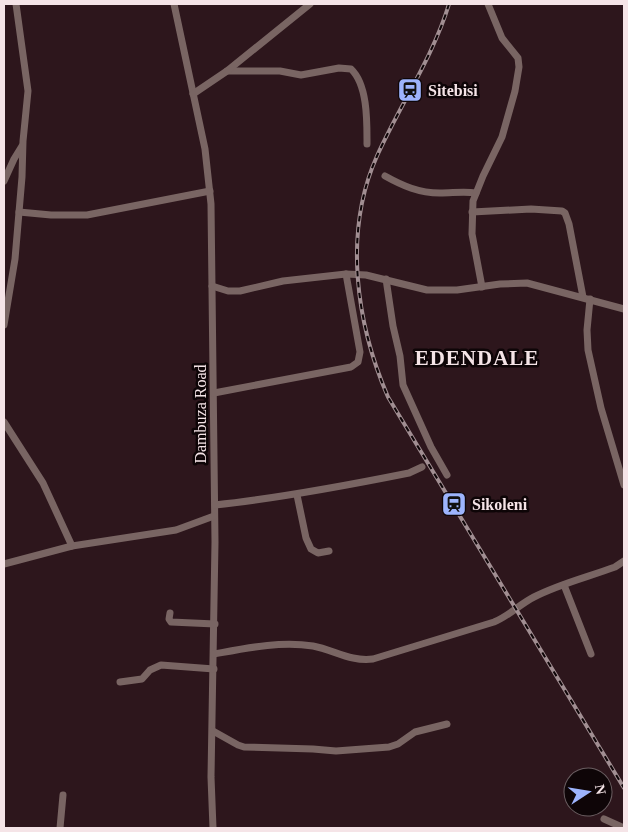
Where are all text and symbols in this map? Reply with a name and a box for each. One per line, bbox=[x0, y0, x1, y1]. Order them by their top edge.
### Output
station icon: Sitebisi bbox=[397, 77, 423, 103]
place label: Sitebisi bbox=[428, 82, 478, 99]
district label: EDENDALE bbox=[415, 346, 539, 370]
street label: Dambuza Road bbox=[192, 364, 209, 464]
station icon: Sikoleni bbox=[441, 491, 467, 517]
place label: Sikoleni bbox=[472, 496, 528, 513]
north arrow bbox=[563, 767, 613, 817]
text: N bbox=[592, 783, 609, 796]

